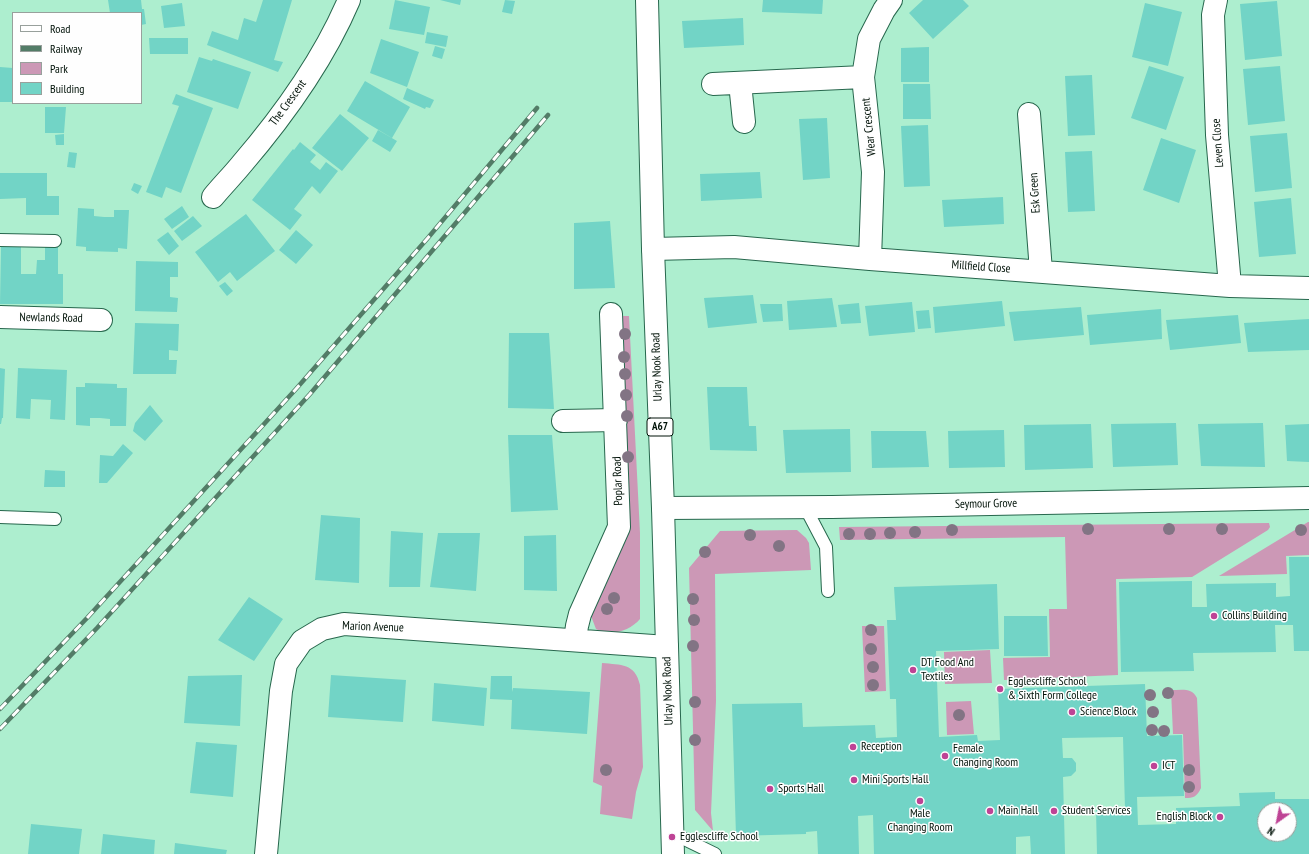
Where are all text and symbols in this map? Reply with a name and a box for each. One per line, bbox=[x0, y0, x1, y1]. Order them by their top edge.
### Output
legend bbox=[12, 12, 142, 104]
text: Road bbox=[50, 21, 70, 36]
text: Railway bbox=[50, 41, 82, 56]
text: Park bbox=[50, 61, 68, 76]
street label: The Crescent bbox=[266, 77, 310, 129]
text: Building bbox=[50, 81, 85, 96]
street label: Wear Crescent bbox=[859, 97, 879, 157]
street label: Leven Close bbox=[1209, 118, 1227, 168]
street label: Esk Green bbox=[1026, 172, 1044, 214]
street label: Millfield Close bbox=[951, 258, 1011, 276]
street label: Newlands Road bbox=[19, 310, 83, 326]
street label: Urlay Nook Road bbox=[649, 332, 665, 402]
road number: A67 bbox=[647, 418, 673, 436]
street label: Poplar Road bbox=[610, 456, 626, 506]
street label: Seymour Grove bbox=[955, 496, 1017, 512]
place label: Collins Building bbox=[1222, 609, 1287, 623]
marker: Collins Building bbox=[1209, 611, 1219, 621]
street label: Marion Avenue bbox=[342, 619, 404, 635]
street label: Urlay Nook Road bbox=[660, 656, 676, 726]
place label: DT Food And Textiles bbox=[921, 656, 974, 684]
marker: DT Food And Textiles bbox=[908, 665, 918, 675]
place label: Egglescliffe School & Sixth Form College bbox=[1008, 675, 1097, 703]
marker: Egglescliffe School & Sixth Form College bbox=[995, 684, 1005, 694]
place label: Science Block bbox=[1080, 705, 1136, 719]
marker: Science Block bbox=[1067, 707, 1077, 717]
place label: Reception bbox=[861, 740, 902, 754]
marker: Reception bbox=[848, 742, 858, 752]
place label: Female Changing Room bbox=[953, 742, 1018, 770]
marker: Female Changing Room bbox=[940, 751, 950, 761]
place label: ICT bbox=[1162, 759, 1175, 773]
marker: ICT bbox=[1149, 761, 1159, 771]
place label: Mini Sports Hall bbox=[862, 773, 929, 787]
marker: Mini Sports Hall bbox=[849, 775, 859, 785]
place label: Sports Hall bbox=[778, 782, 824, 796]
marker: Sports Hall bbox=[765, 784, 775, 794]
marker: Male Changing Room bbox=[915, 796, 925, 806]
north arrow bbox=[1257, 802, 1297, 842]
place label: Main Hall bbox=[998, 804, 1038, 818]
place label: Student Services bbox=[1062, 804, 1131, 818]
marker: Main Hall bbox=[985, 806, 995, 816]
marker: Student Services bbox=[1049, 806, 1059, 816]
place label: Male Changing Room bbox=[887, 807, 953, 835]
place label: English Block bbox=[1157, 810, 1212, 824]
marker: English Block bbox=[1215, 812, 1225, 822]
text: N bbox=[1265, 824, 1277, 839]
place label: Egglescliffe School bbox=[680, 830, 758, 844]
marker: Egglescliffe School bbox=[667, 832, 677, 842]

